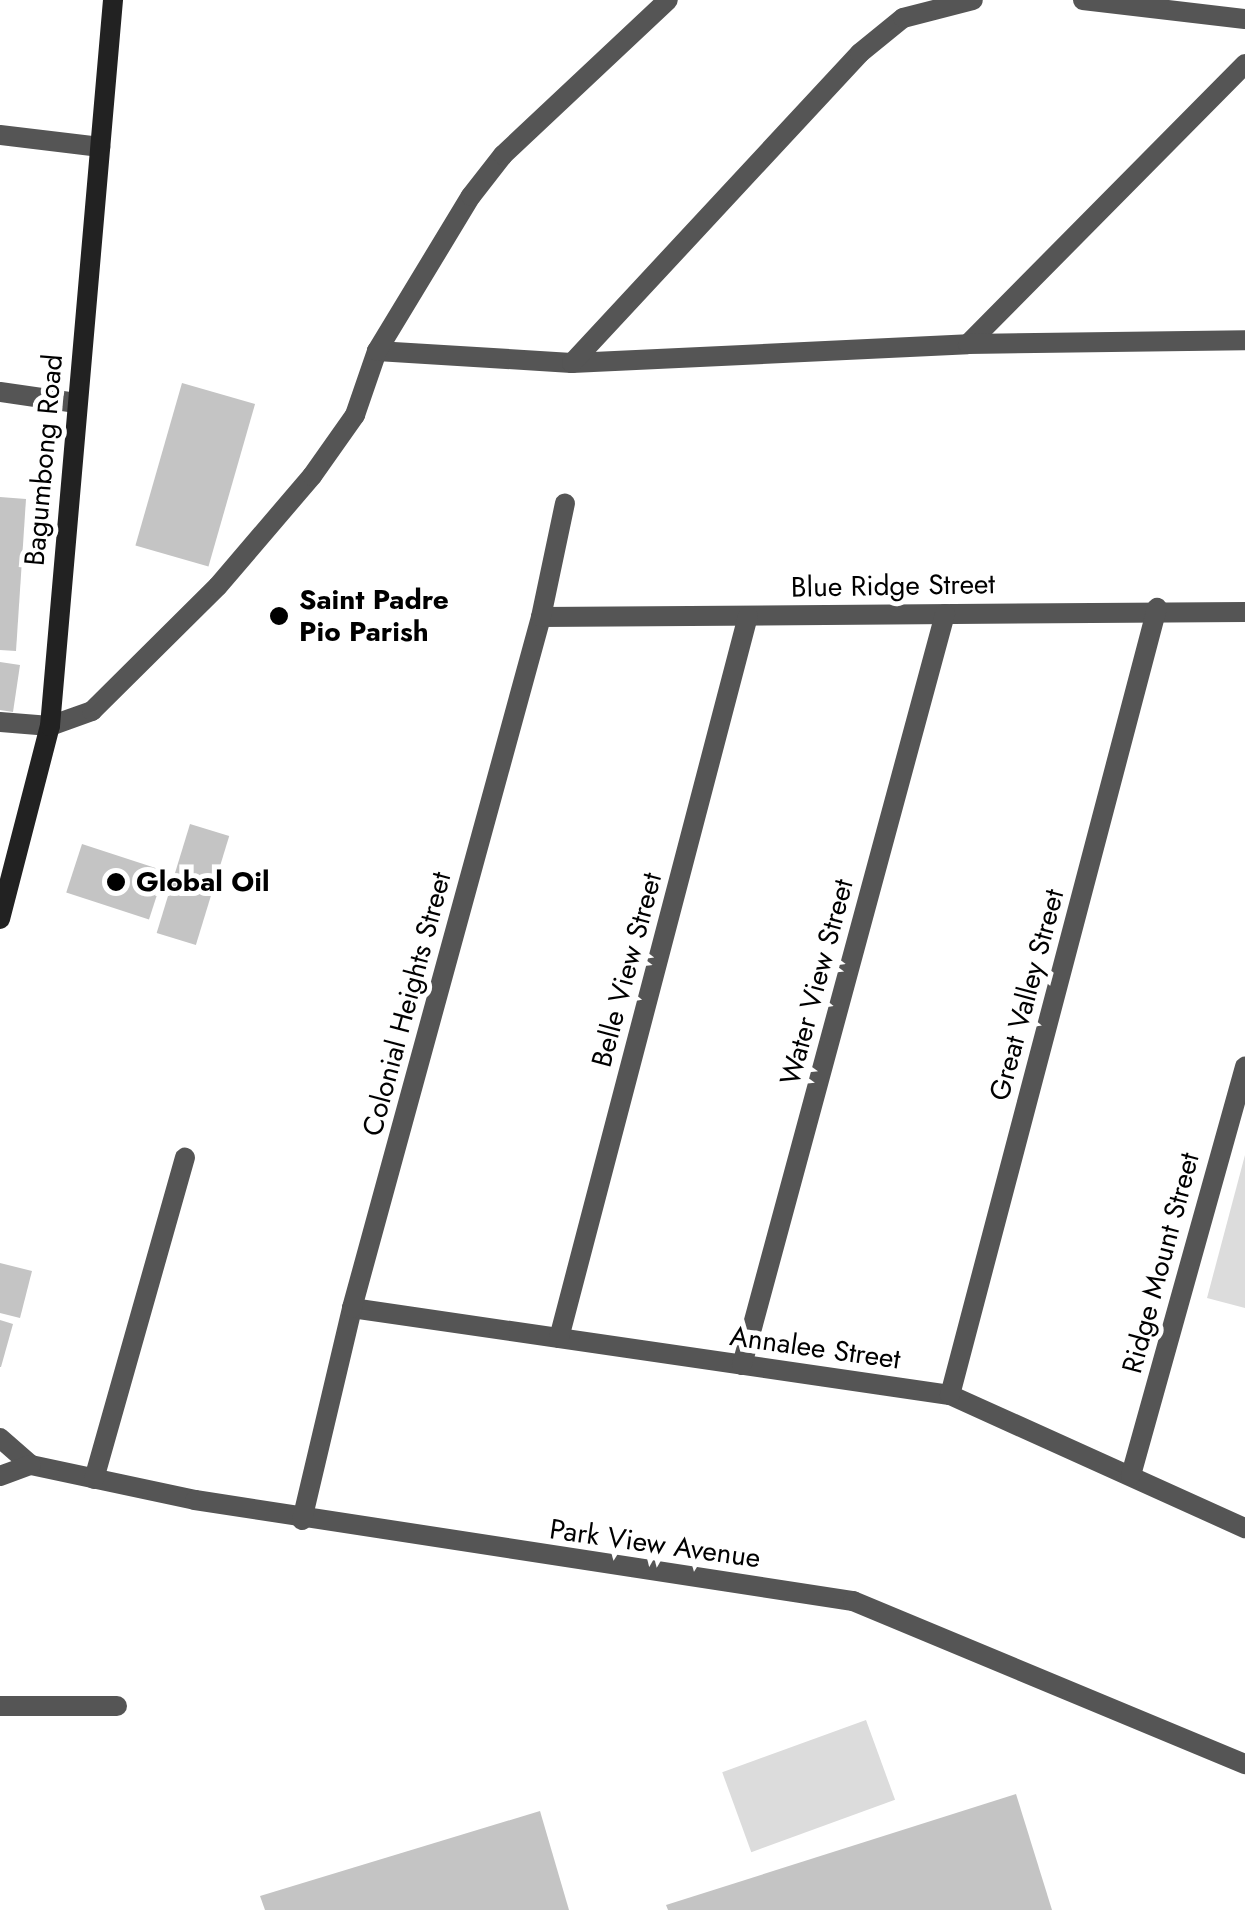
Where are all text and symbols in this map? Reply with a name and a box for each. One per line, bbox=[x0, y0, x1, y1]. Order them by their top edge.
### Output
street label: Bagumbong Road bbox=[18, 353, 70, 567]
street label: Blue Ridge Street bbox=[791, 567, 995, 605]
place label: Saint Padre Pio Parish bbox=[299, 583, 449, 649]
marker: Saint Padre Pio Parish bbox=[268, 605, 290, 627]
place label: Global Oil bbox=[136, 865, 269, 899]
street label: Colonial Heights Street bbox=[356, 868, 458, 1140]
street label: Belle View Street bbox=[585, 869, 669, 1071]
marker: Global Oil bbox=[105, 871, 127, 893]
street label: Water View Street bbox=[773, 875, 861, 1089]
street label: Great Valley Street bbox=[983, 886, 1071, 1104]
street label: Ridge Mount Street bbox=[1115, 1149, 1207, 1377]
street label: Annalee Street bbox=[728, 1319, 902, 1377]
street label: Park View Avenue bbox=[547, 1513, 763, 1575]

